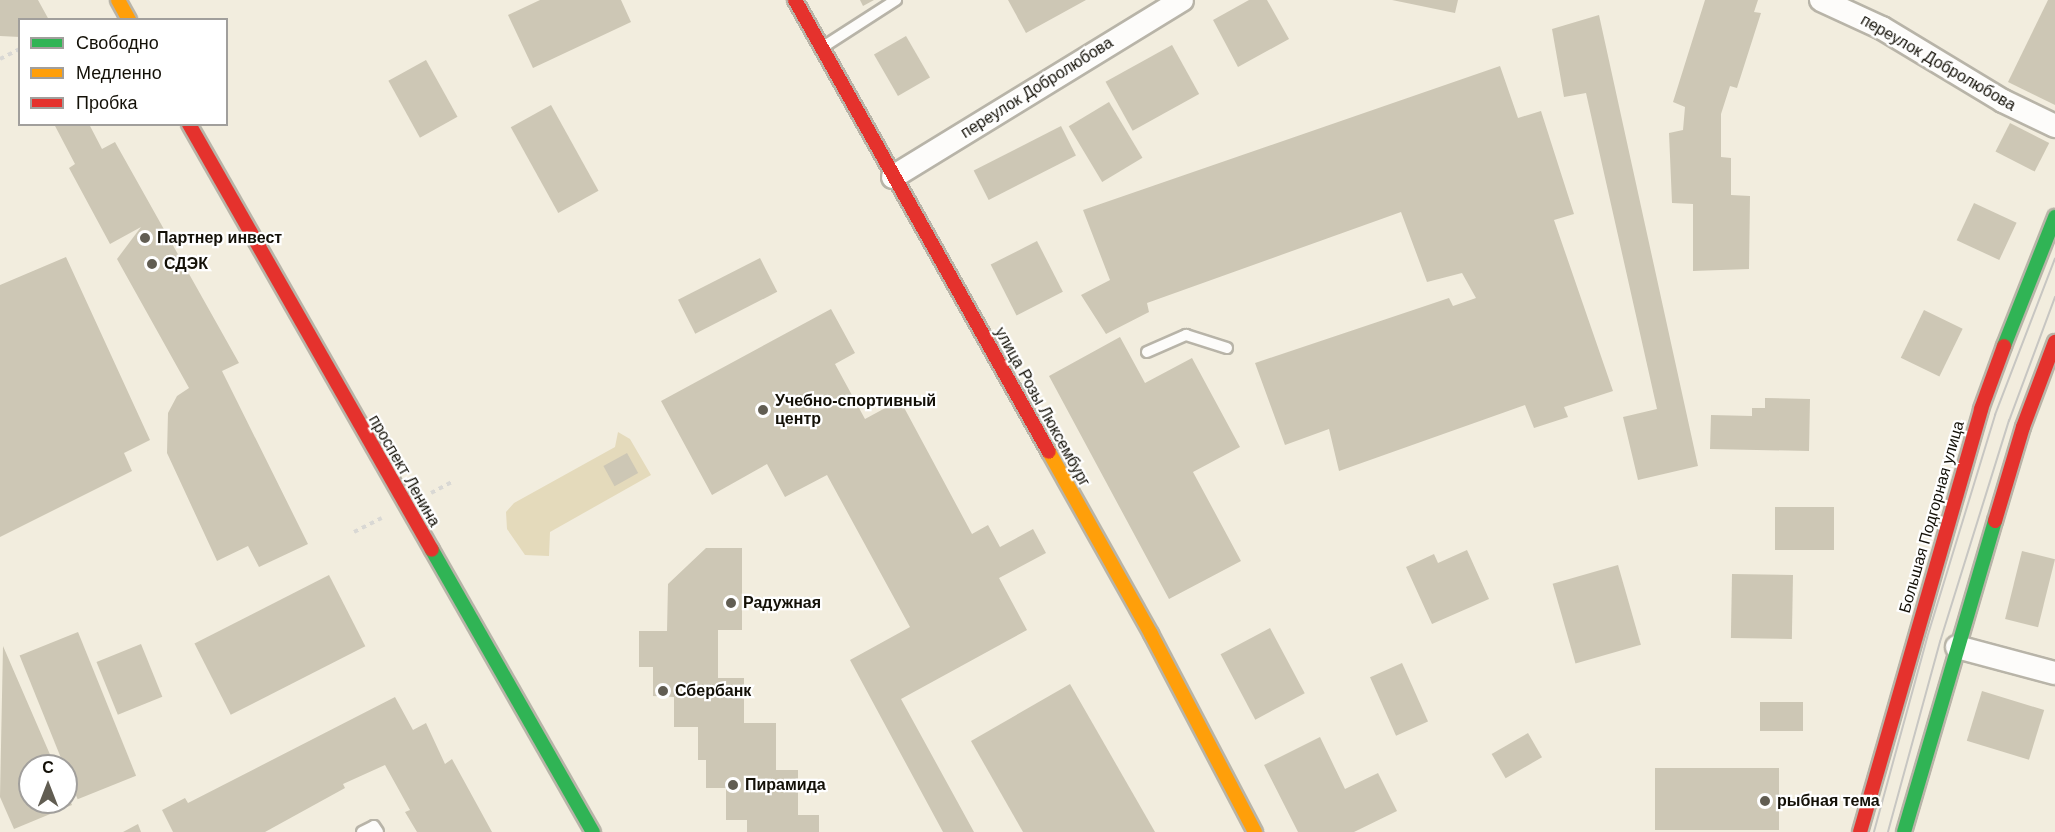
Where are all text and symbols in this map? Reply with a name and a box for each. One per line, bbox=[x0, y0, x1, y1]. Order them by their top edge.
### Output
street label: переулок Добролюбова bbox=[1857, 11, 2019, 115]
legend bbox=[18, 18, 228, 126]
text: Свободно bbox=[76, 33, 159, 53]
street label: переулок Добролюбова bbox=[957, 33, 1117, 143]
text: Медленно bbox=[76, 63, 162, 83]
text: Пробка bbox=[76, 93, 138, 113]
place label: Партнер инвест bbox=[157, 228, 282, 248]
marker: Партнер инвест bbox=[138, 231, 152, 245]
place label: СДЭК bbox=[164, 254, 208, 274]
marker: СДЭК bbox=[145, 257, 159, 271]
street label: улица Розы Люксембург bbox=[990, 324, 1094, 490]
place label: Учебно-спортивный центр bbox=[775, 391, 936, 429]
marker: Учебно-спортивный центр bbox=[756, 403, 770, 417]
street label: проспект Ленина bbox=[364, 412, 444, 530]
street label: Большая Подгорная улица bbox=[1895, 419, 1969, 615]
place label: Радужная bbox=[743, 593, 821, 613]
marker: Радужная bbox=[724, 596, 738, 610]
place label: Сбербанк bbox=[675, 681, 751, 701]
marker: Сбербанк bbox=[656, 684, 670, 698]
north arrow bbox=[18, 754, 78, 814]
text: С bbox=[42, 759, 54, 776]
place label: Пирамида bbox=[745, 775, 826, 795]
marker: Пирамида bbox=[726, 778, 740, 792]
place label: рыбная тема bbox=[1777, 791, 1880, 811]
marker: рыбная тема bbox=[1758, 794, 1772, 808]

